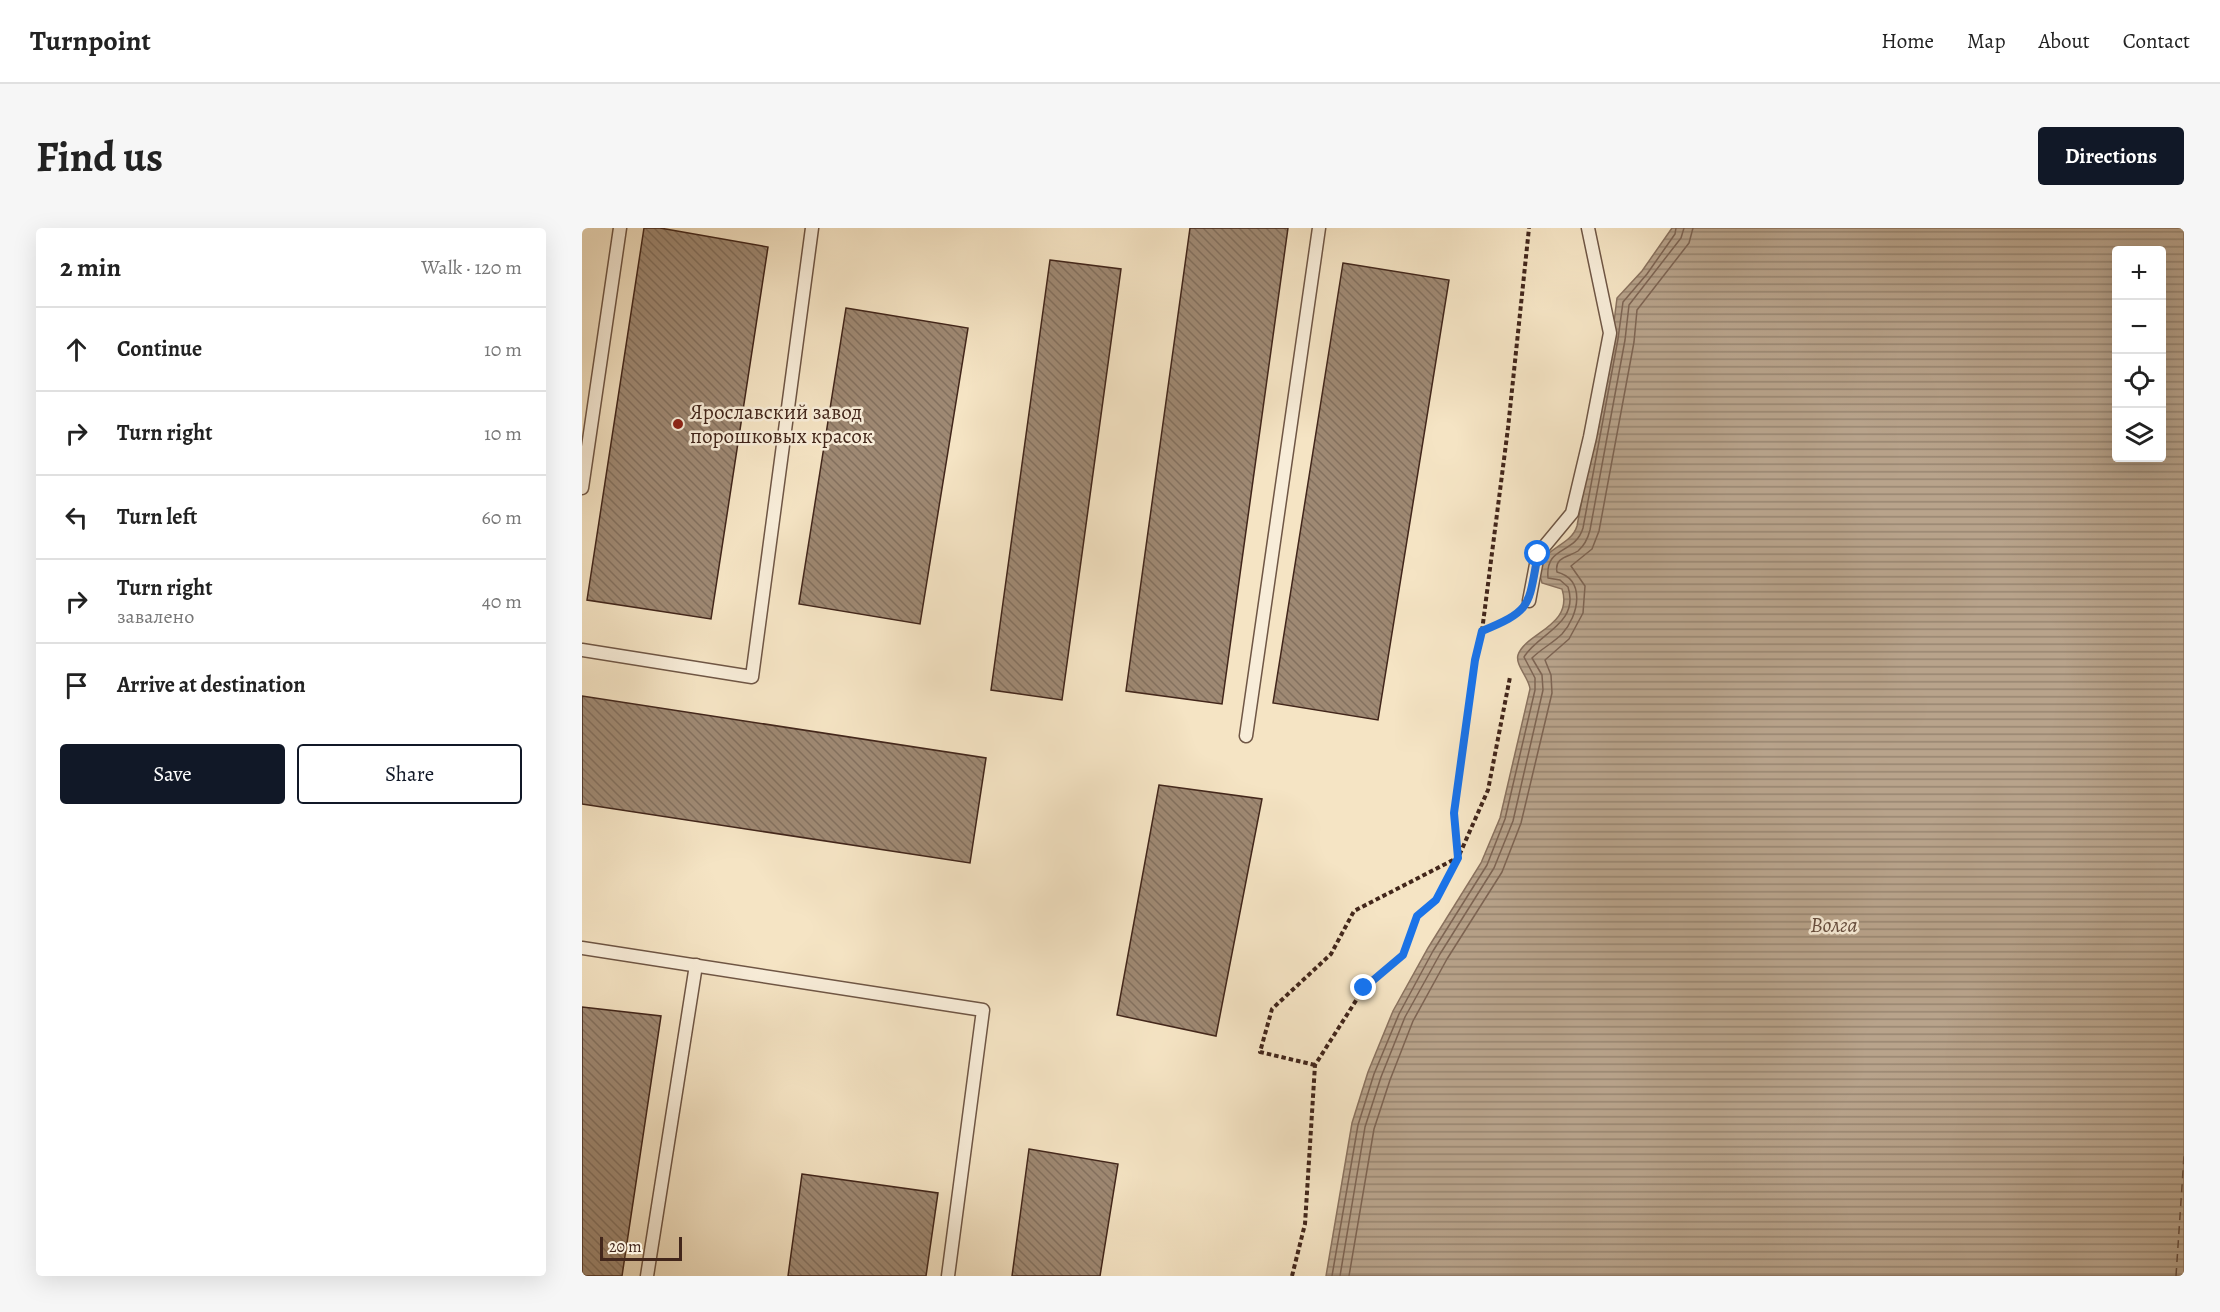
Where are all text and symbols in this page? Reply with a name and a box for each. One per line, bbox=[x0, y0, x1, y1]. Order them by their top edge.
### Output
text: Turnpoint bbox=[30, 22, 151, 60]
text: Home bbox=[1881, 27, 1934, 55]
text: Map bbox=[1967, 27, 2005, 55]
text: About bbox=[2038, 27, 2090, 55]
text: Contact bbox=[2123, 27, 2190, 55]
button: Directions bbox=[2038, 127, 2184, 185]
text: Find us bbox=[36, 128, 163, 185]
map controls bbox=[2112, 246, 2166, 462]
button: + bbox=[2112, 246, 2166, 300]
text: 2 min bbox=[60, 250, 121, 285]
text: Walk · 120 m bbox=[421, 254, 522, 281]
button: − bbox=[2112, 300, 2166, 354]
icon: ahead bbox=[60, 333, 93, 366]
text: Continue bbox=[117, 334, 202, 364]
text: 10 m bbox=[484, 336, 522, 363]
button: locate bbox=[2112, 354, 2166, 408]
place label: Ярославский завод порошковых красок bbox=[690, 398, 873, 450]
button: layers bbox=[2112, 408, 2166, 462]
icon: right bbox=[60, 417, 93, 450]
marker: Ярославский завод порошковых красок bbox=[671, 417, 685, 431]
text: Turn right bbox=[117, 418, 213, 448]
text: 10 m bbox=[484, 420, 522, 447]
icon: left bbox=[60, 501, 93, 534]
text: Turn left bbox=[117, 502, 197, 532]
text: 60 m bbox=[482, 504, 522, 531]
route start bbox=[1524, 540, 1550, 566]
text: Turn right bbox=[117, 573, 213, 603]
icon: right bbox=[60, 585, 93, 618]
text: 40 m bbox=[482, 588, 522, 615]
text: завалено bbox=[117, 603, 194, 630]
icon: arrive bbox=[60, 669, 93, 702]
text: Arrive at destination bbox=[117, 670, 306, 700]
button: Save bbox=[60, 744, 285, 804]
button: Share bbox=[297, 744, 522, 804]
water label: Волга bbox=[1810, 910, 1858, 940]
route end bbox=[1350, 974, 1376, 1000]
scale bar bbox=[600, 1234, 682, 1262]
text: 20 m bbox=[609, 1236, 642, 1258]

